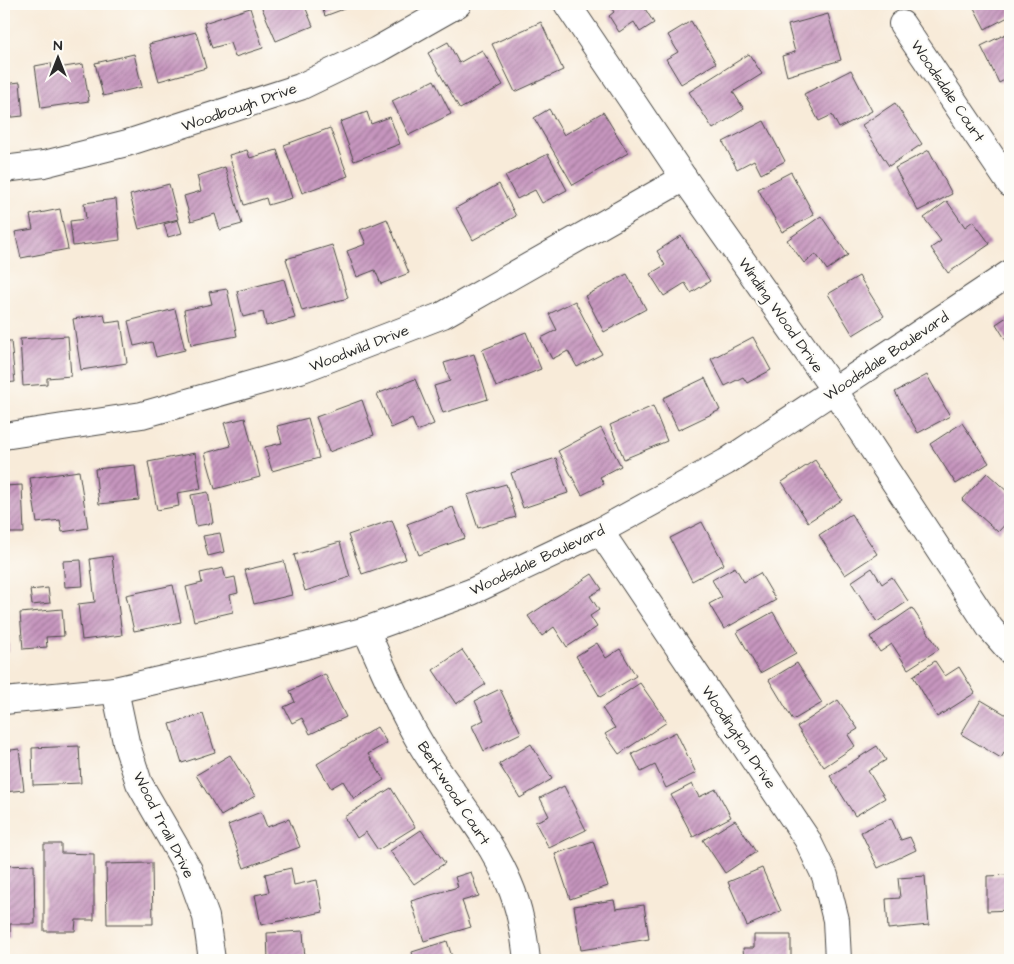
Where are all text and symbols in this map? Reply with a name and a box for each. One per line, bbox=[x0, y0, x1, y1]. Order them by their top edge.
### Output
north arrow bbox=[32, 32, 82, 82]
text: N bbox=[54, 36, 63, 56]
street label: Woodsdale Court bbox=[906, 36, 990, 146]
street label: Woodbough Drive bbox=[179, 78, 300, 138]
street label: Winding Wood Drive bbox=[732, 254, 828, 378]
street label: Woodsdale Boulevard bbox=[820, 307, 953, 406]
street label: Woodwild Drive bbox=[306, 320, 412, 377]
street label: Woodsdale Boulevard bbox=[466, 520, 608, 601]
street label: Woodington Drive bbox=[695, 682, 781, 794]
street label: Berkwood Court bbox=[412, 737, 495, 849]
street label: Wood Trail Drive bbox=[128, 768, 199, 882]

